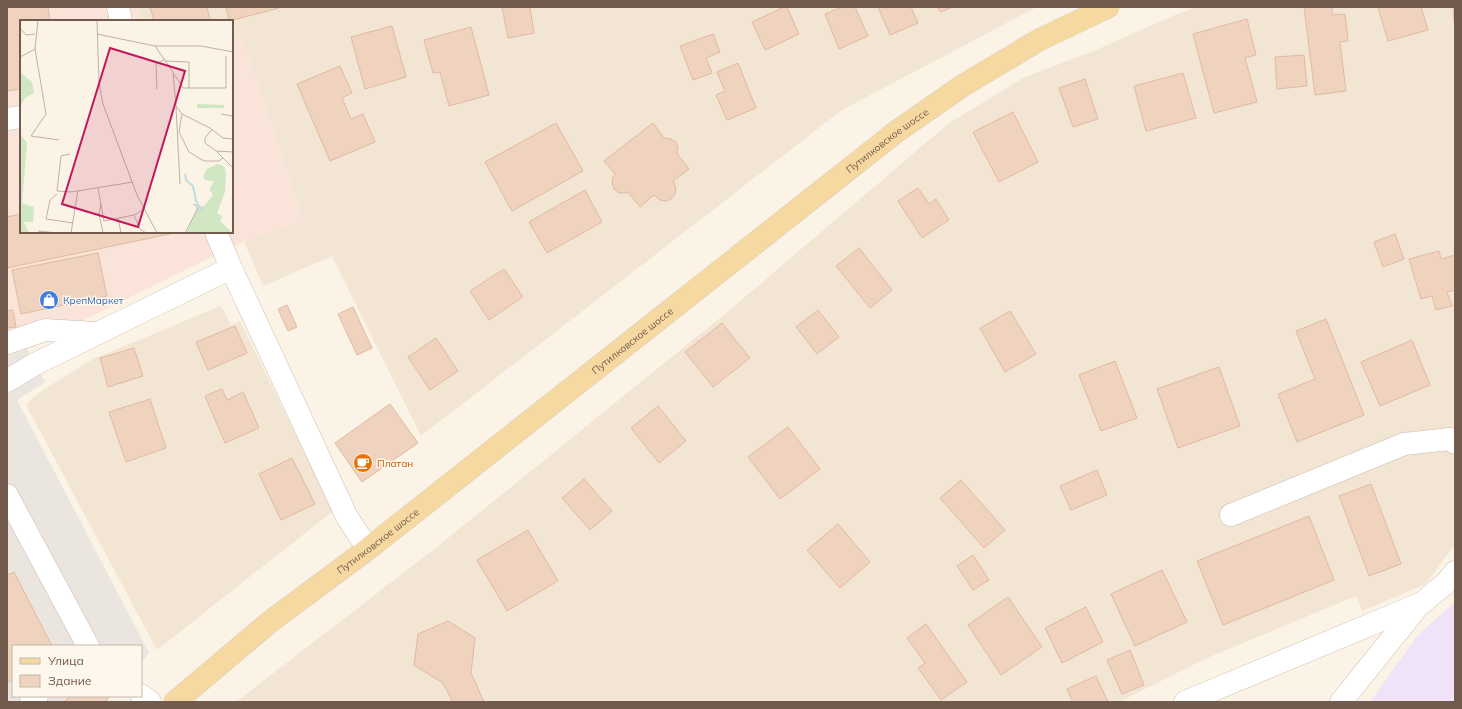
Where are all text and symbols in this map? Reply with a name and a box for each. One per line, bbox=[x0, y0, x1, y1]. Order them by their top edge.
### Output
inset map bbox=[20, 20, 233, 233]
street label: Путилковское шоссе bbox=[843, 105, 931, 176]
shop icon: КрепМаркет bbox=[38, 289, 60, 311]
place label: КрепМаркет bbox=[63, 294, 124, 307]
street label: Путилковское шоссе bbox=[589, 304, 676, 377]
cafe icon: Платан bbox=[352, 452, 374, 474]
place label: Платан bbox=[377, 457, 413, 470]
street label: Путилковское шоссе bbox=[334, 505, 422, 577]
legend bbox=[12, 645, 142, 697]
text: Улица bbox=[47, 653, 84, 668]
text: Здание bbox=[48, 673, 92, 688]

